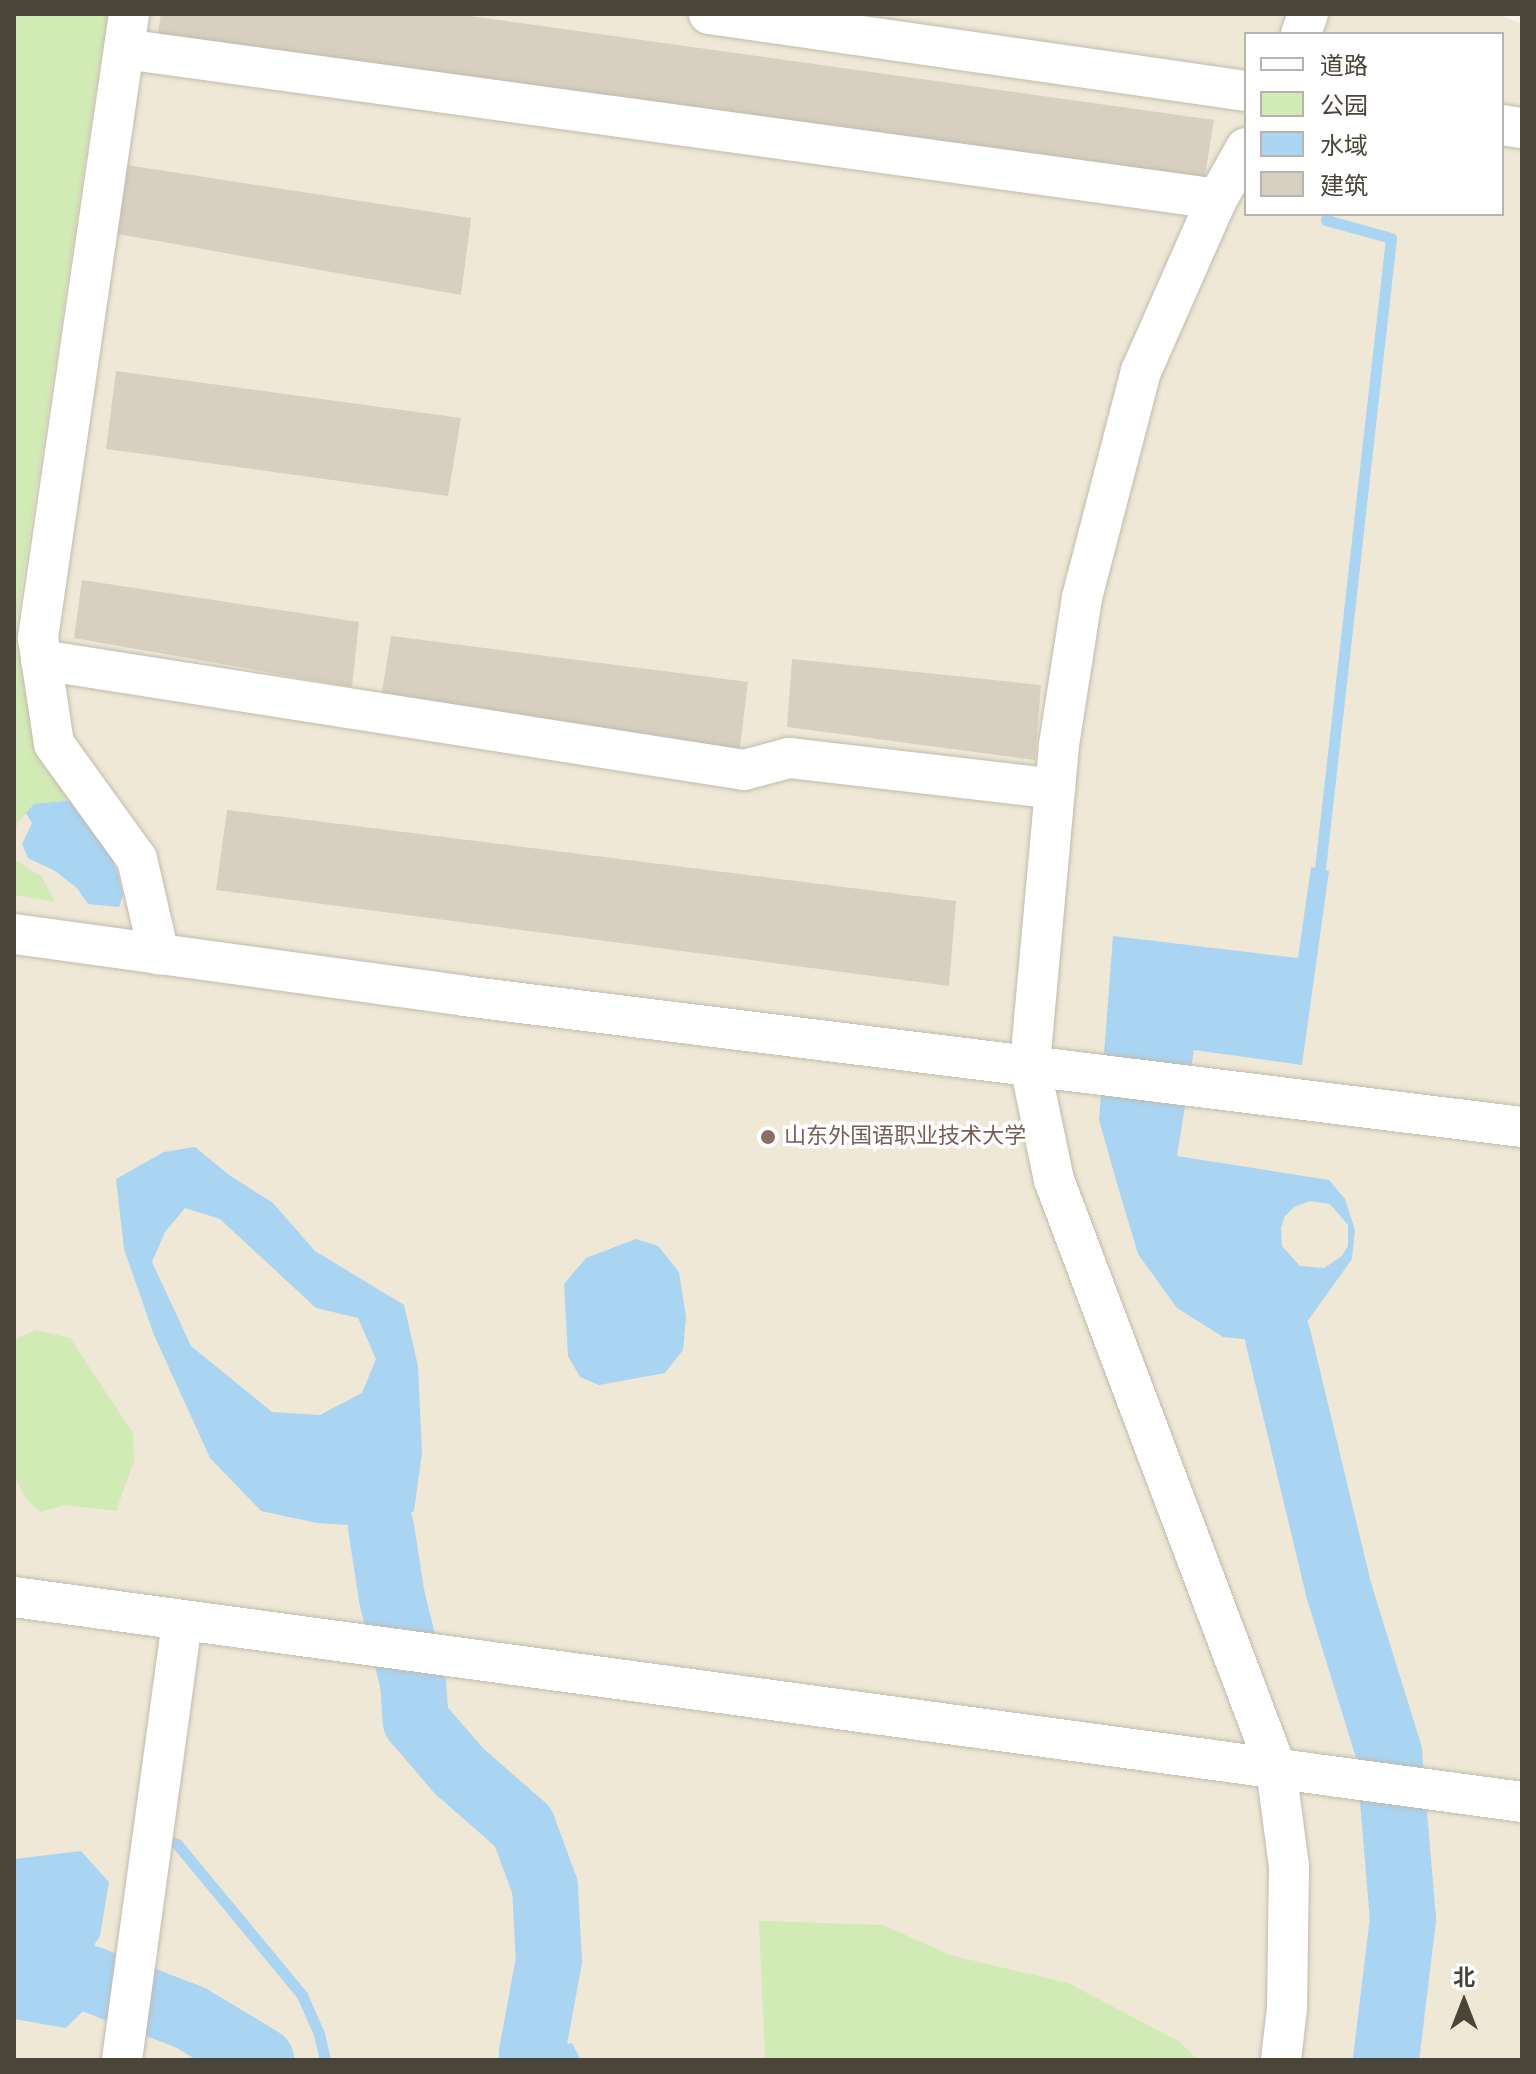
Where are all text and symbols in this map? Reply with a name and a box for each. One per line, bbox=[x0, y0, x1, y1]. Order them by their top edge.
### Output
legend bbox=[1244, 32, 1504, 216]
text: 道路 bbox=[1320, 55, 1368, 79]
text: 公园 bbox=[1320, 95, 1368, 119]
text: 水域 bbox=[1320, 135, 1368, 159]
text: 建筑 bbox=[1320, 175, 1368, 199]
place label: 山东外国语职业技术大学 bbox=[784, 1124, 1026, 1150]
marker: 山东外国语职业技术大学 bbox=[759, 1128, 777, 1146]
north arrow bbox=[1424, 1962, 1504, 2042]
text: 北 bbox=[1453, 1967, 1475, 1989]

